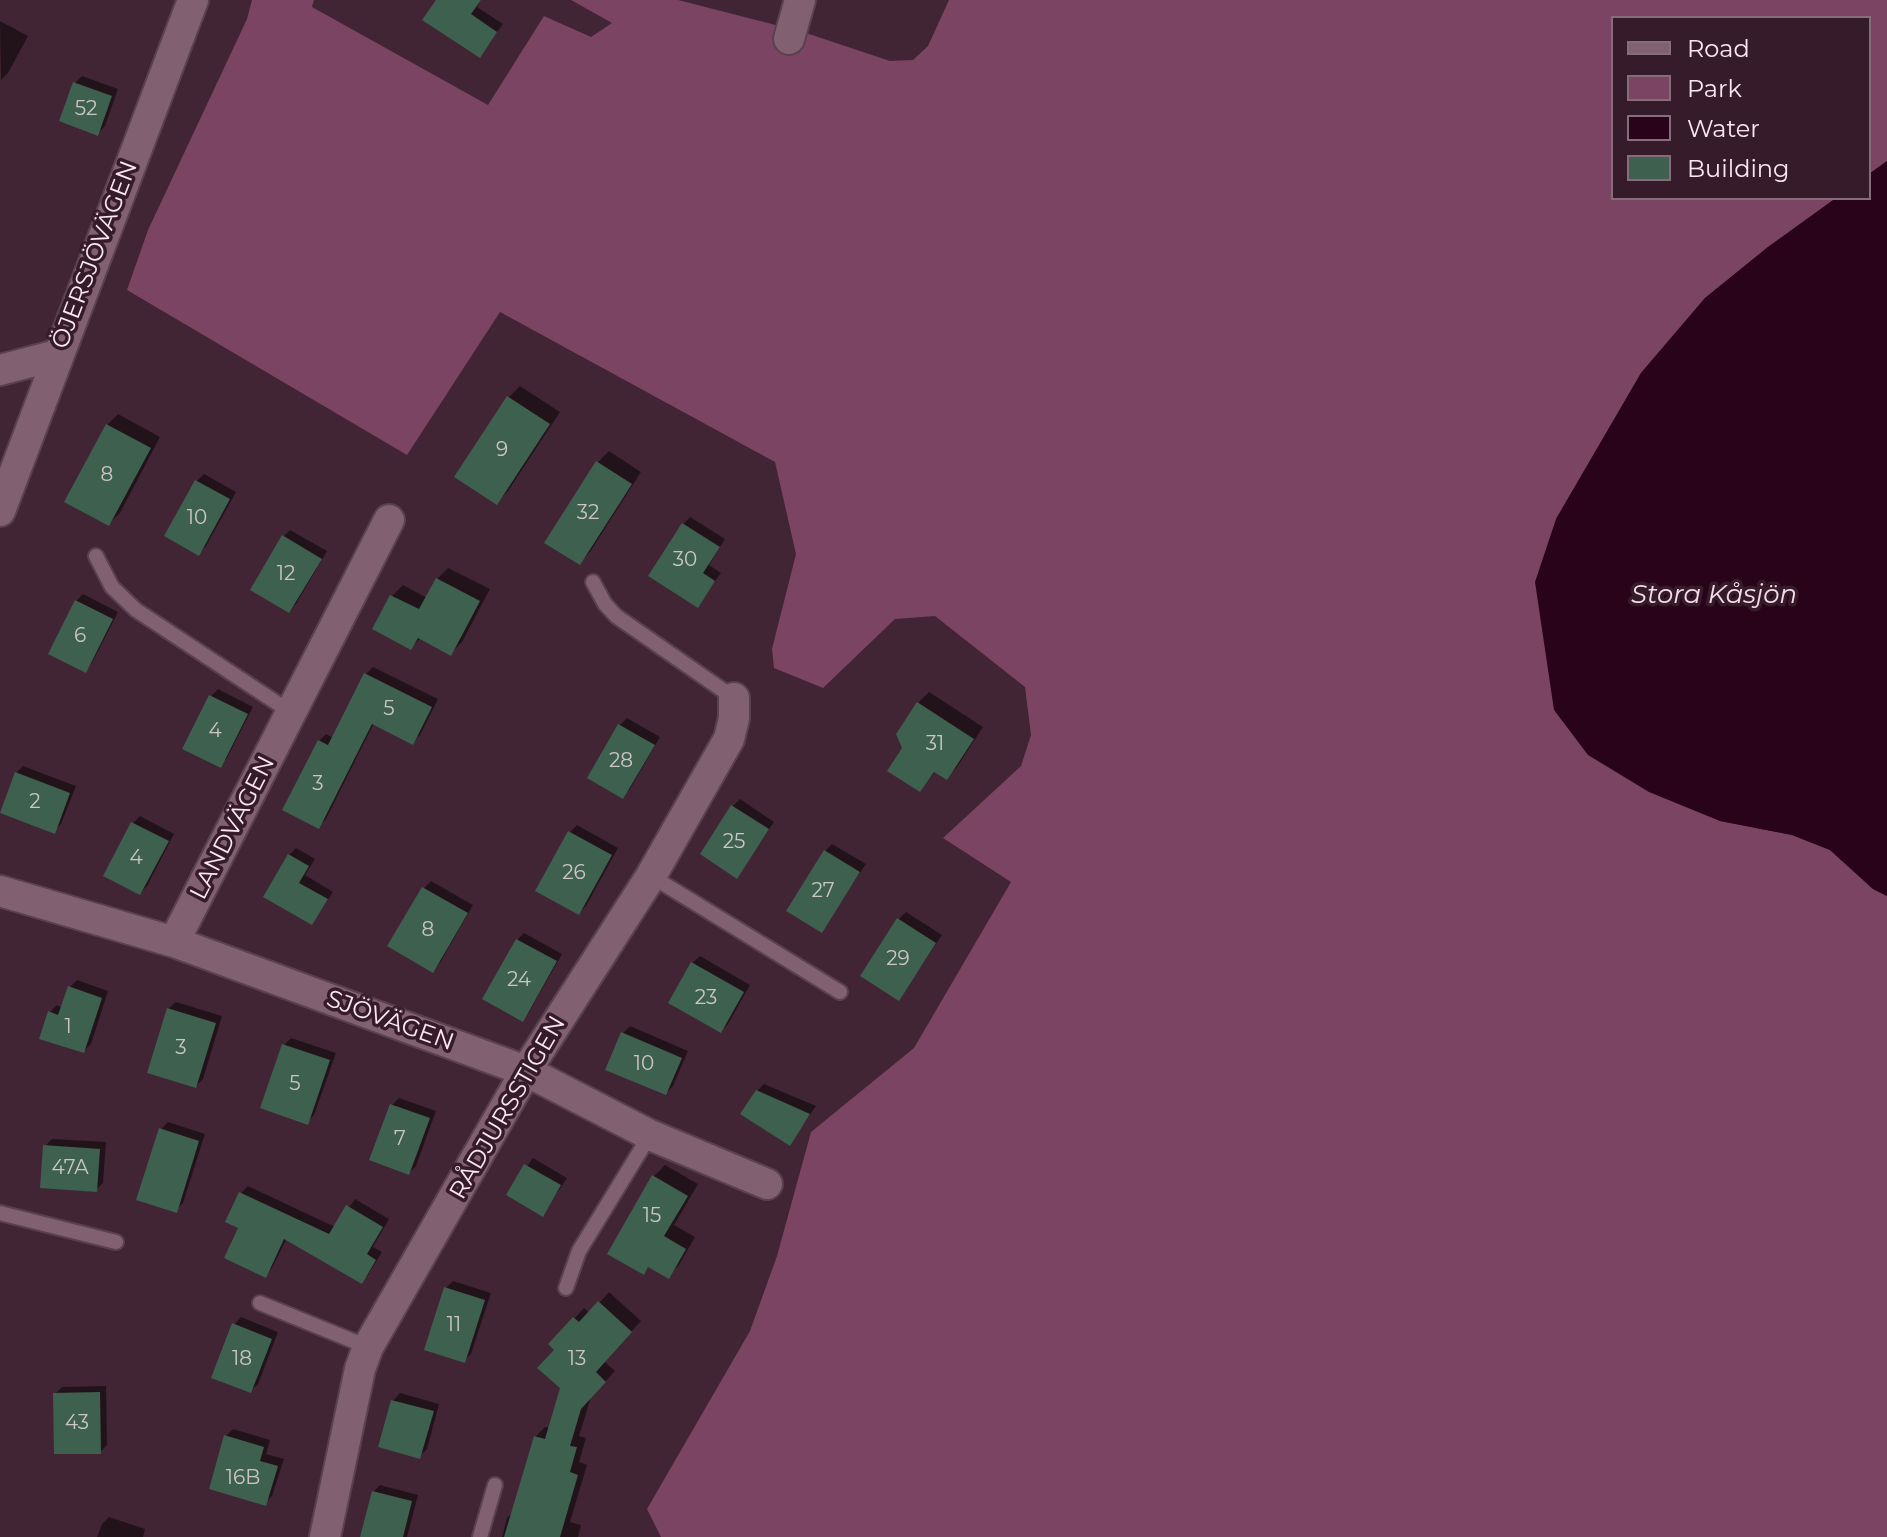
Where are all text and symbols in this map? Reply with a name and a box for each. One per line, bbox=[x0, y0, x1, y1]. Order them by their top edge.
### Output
legend bbox=[1611, 16, 1871, 200]
text: Road bbox=[1687, 34, 1750, 63]
text: Park bbox=[1687, 74, 1742, 103]
house number: 52 bbox=[75, 97, 97, 121]
text: Water bbox=[1687, 114, 1760, 143]
text: Building bbox=[1687, 154, 1790, 183]
street label: ÖJERSJÖVÄGEN bbox=[46, 157, 144, 353]
house number: 9 bbox=[496, 438, 508, 462]
house number: 8 bbox=[101, 463, 113, 487]
house number: 32 bbox=[577, 501, 599, 525]
house number: 10 bbox=[187, 506, 207, 530]
house number: 30 bbox=[673, 548, 697, 572]
house number: 12 bbox=[277, 562, 295, 586]
water label: Stora Kåsjön bbox=[1631, 579, 1797, 611]
house number: 6 bbox=[74, 624, 86, 648]
house number: 5 bbox=[383, 697, 395, 721]
house number: 4 bbox=[208, 719, 222, 743]
house number: 31 bbox=[926, 732, 944, 756]
house number: 28 bbox=[609, 749, 633, 773]
street label: LANDVÄGEN bbox=[184, 751, 282, 905]
house number: 3 bbox=[312, 772, 324, 796]
house number: 2 bbox=[29, 790, 41, 814]
house number: 25 bbox=[723, 830, 745, 854]
house number: 4 bbox=[129, 846, 143, 870]
house number: 26 bbox=[562, 861, 586, 885]
house number: 27 bbox=[811, 879, 835, 903]
house number: 8 bbox=[422, 918, 434, 942]
house number: 29 bbox=[886, 947, 910, 971]
house number: 24 bbox=[507, 968, 531, 992]
street label: SJÖVÄGEN bbox=[322, 985, 458, 1057]
house number: 23 bbox=[695, 986, 717, 1010]
street label: RÅDJURSSTIGEN bbox=[444, 1011, 572, 1205]
house number: 1 bbox=[64, 1015, 72, 1039]
house number: 3 bbox=[175, 1036, 187, 1060]
house number: 10 bbox=[634, 1052, 654, 1076]
house number: 5 bbox=[289, 1072, 301, 1096]
house number: 7 bbox=[394, 1127, 406, 1151]
house number: 47A bbox=[51, 1156, 89, 1180]
house number: 15 bbox=[643, 1204, 661, 1228]
house number: 11 bbox=[447, 1313, 461, 1337]
house number: 18 bbox=[232, 1347, 252, 1371]
house number: 13 bbox=[568, 1347, 586, 1371]
house number: 43 bbox=[65, 1411, 89, 1435]
house number: 16B bbox=[226, 1466, 260, 1490]

